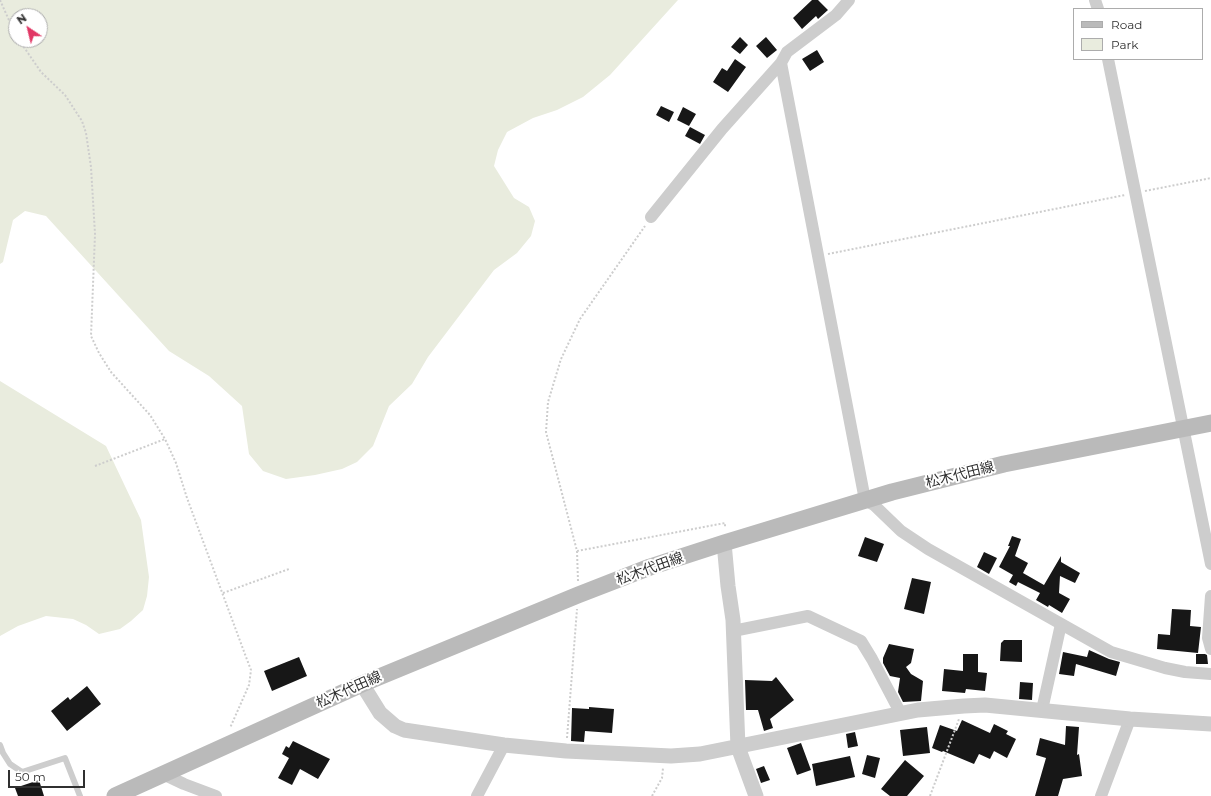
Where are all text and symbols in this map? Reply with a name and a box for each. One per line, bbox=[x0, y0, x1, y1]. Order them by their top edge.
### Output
north arrow bbox=[8, 8, 48, 48]
legend bbox=[1073, 8, 1203, 60]
text: N bbox=[14, 11, 29, 27]
text: Road bbox=[1111, 17, 1142, 32]
text: Park bbox=[1111, 37, 1138, 52]
street label: 松木代田線 bbox=[924, 458, 996, 492]
street label: 松木代田線 bbox=[614, 549, 686, 589]
street label: 松木代田線 bbox=[314, 668, 384, 712]
scale bar bbox=[10, 762, 87, 788]
text: 50 m bbox=[15, 769, 46, 784]

